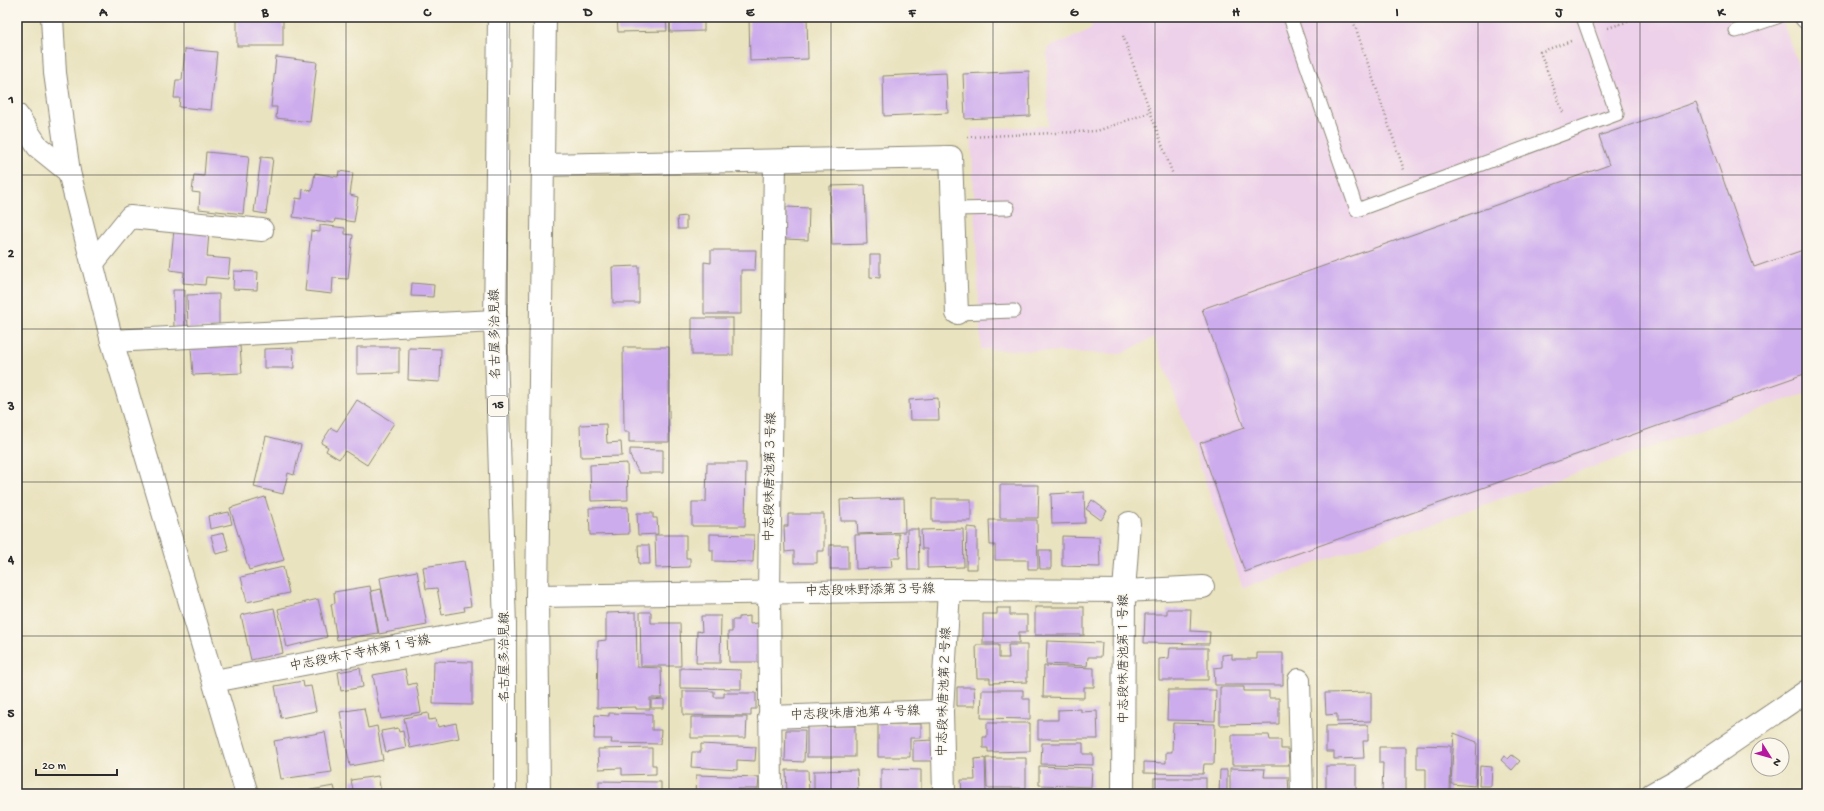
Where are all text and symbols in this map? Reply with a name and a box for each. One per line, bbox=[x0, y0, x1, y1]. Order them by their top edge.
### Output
text: A bbox=[98, 6, 108, 21]
text: B bbox=[261, 6, 270, 21]
text: C bbox=[422, 6, 432, 21]
text: D bbox=[583, 6, 593, 21]
text: E bbox=[746, 6, 755, 21]
text: F bbox=[908, 6, 917, 21]
text: G bbox=[1070, 6, 1079, 21]
text: H bbox=[1232, 6, 1240, 21]
text: I bbox=[1395, 6, 1399, 21]
text: J bbox=[1555, 6, 1564, 21]
text: K bbox=[1716, 6, 1726, 21]
text: 1 bbox=[7, 93, 14, 108]
text: 2 bbox=[8, 247, 15, 262]
street label: 名古屋多治見線 bbox=[487, 287, 504, 380]
road number: 15 bbox=[488, 396, 508, 416]
text: 3 bbox=[7, 400, 15, 415]
street label: 中志段味唐池第３号線 bbox=[761, 411, 780, 542]
text: 4 bbox=[7, 553, 15, 568]
street label: 中志段味野添第３号線 bbox=[805, 581, 936, 600]
street label: 中志段味唐池第１号線 bbox=[1116, 593, 1132, 724]
street label: 名古屋多治見線 bbox=[497, 611, 513, 703]
street label: 中志段味唐池第２号線 bbox=[934, 626, 955, 757]
street label: 中志段味下寺林第１号線 bbox=[288, 632, 433, 675]
street label: 中志段味唐池第４号線 bbox=[790, 703, 921, 724]
text: 5 bbox=[8, 707, 15, 722]
north arrow bbox=[1750, 737, 1790, 777]
scale bar bbox=[36, 751, 117, 777]
text: N bbox=[1769, 755, 1783, 768]
text: 20 m bbox=[42, 760, 67, 774]

